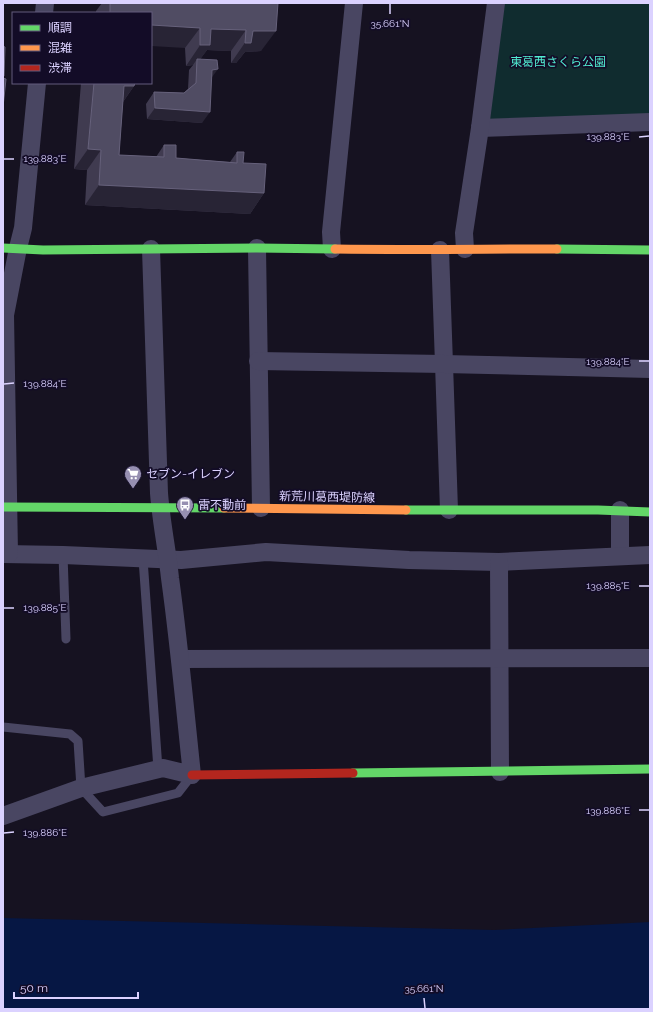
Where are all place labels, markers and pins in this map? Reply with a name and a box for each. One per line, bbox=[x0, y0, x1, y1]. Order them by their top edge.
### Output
supermarket icon: セブン-イレブン bbox=[123, 464, 143, 489]
place label: セブン-イレブン bbox=[146, 467, 235, 481]
bus stop icon: 雷不動前 bbox=[175, 495, 195, 520]
place label: 雷不動前 bbox=[198, 498, 246, 512]

